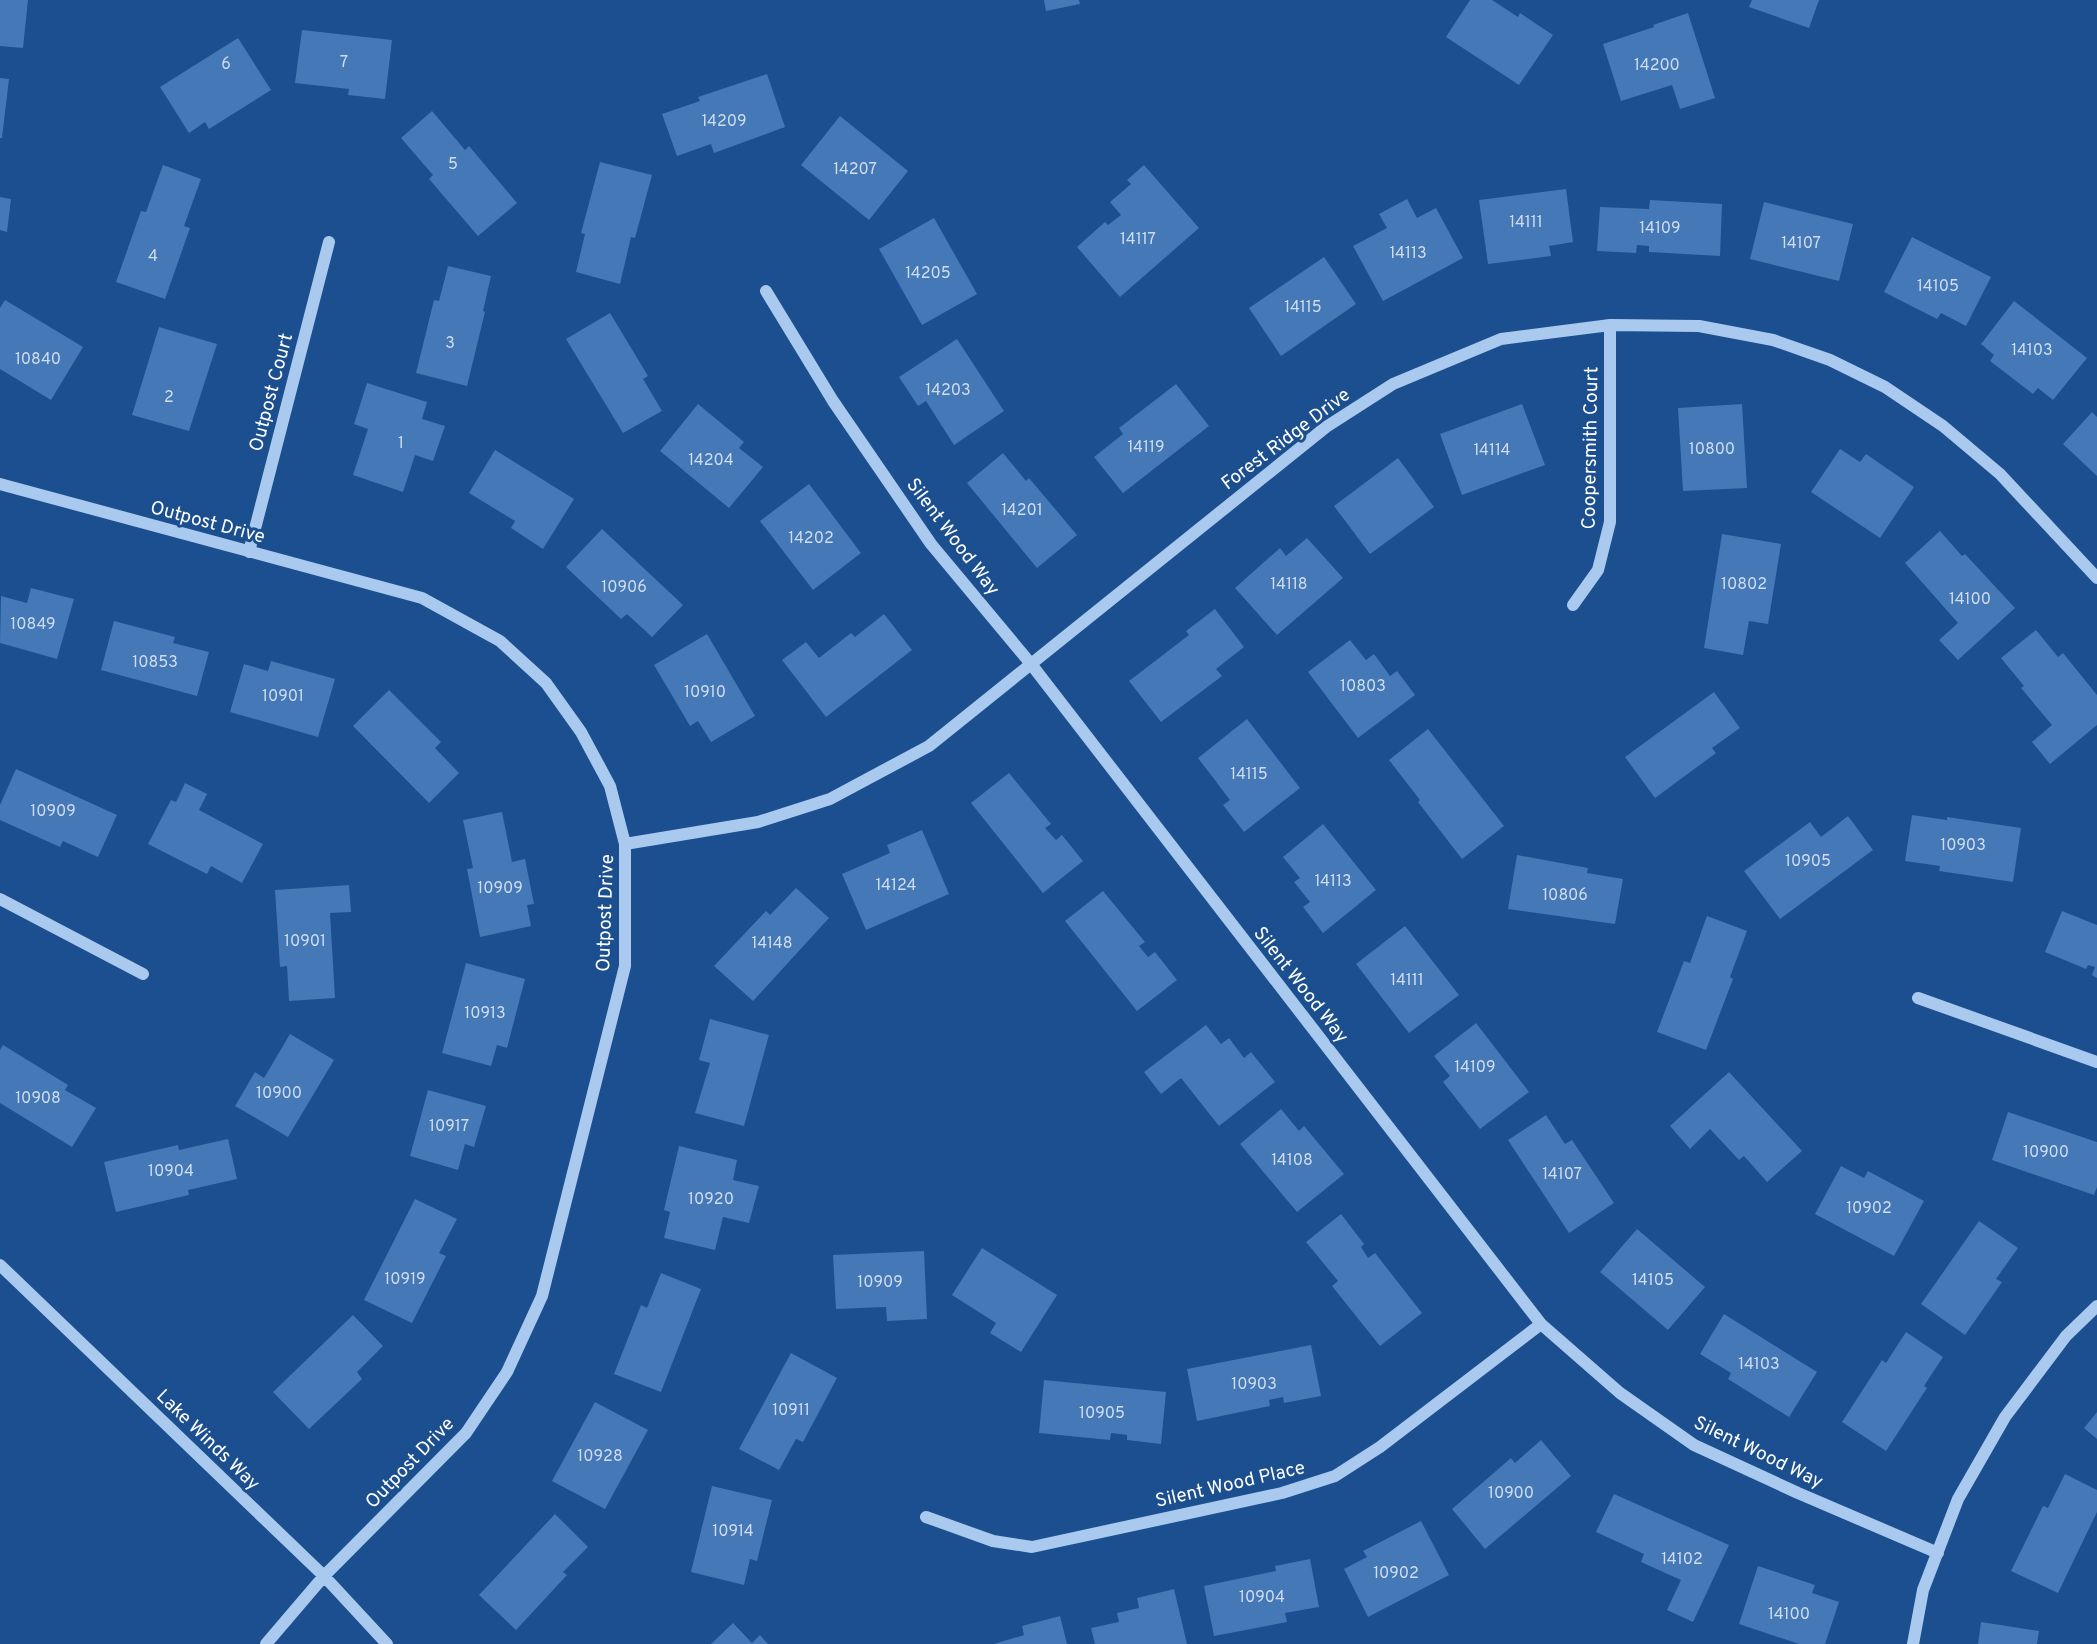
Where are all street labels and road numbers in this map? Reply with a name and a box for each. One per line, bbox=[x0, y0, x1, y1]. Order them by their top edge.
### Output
street label: Outpost Court bbox=[245, 331, 299, 454]
street label: Coopersmith Court bbox=[1578, 366, 1604, 530]
street label: Forest Ridge Drive bbox=[1217, 383, 1355, 496]
street label: Silent Wood Way bbox=[900, 474, 1004, 601]
street label: Outpost Drive bbox=[147, 496, 267, 550]
street label: Outpost Drive bbox=[592, 854, 620, 972]
street label: Silent Wood Way bbox=[1248, 922, 1353, 1048]
street label: Lake Winds Way bbox=[151, 1385, 265, 1496]
street label: Silent Wood Way bbox=[1690, 1411, 1827, 1494]
street label: Outpost Drive bbox=[361, 1413, 460, 1514]
street label: Silent Wood Place bbox=[1153, 1456, 1308, 1514]

